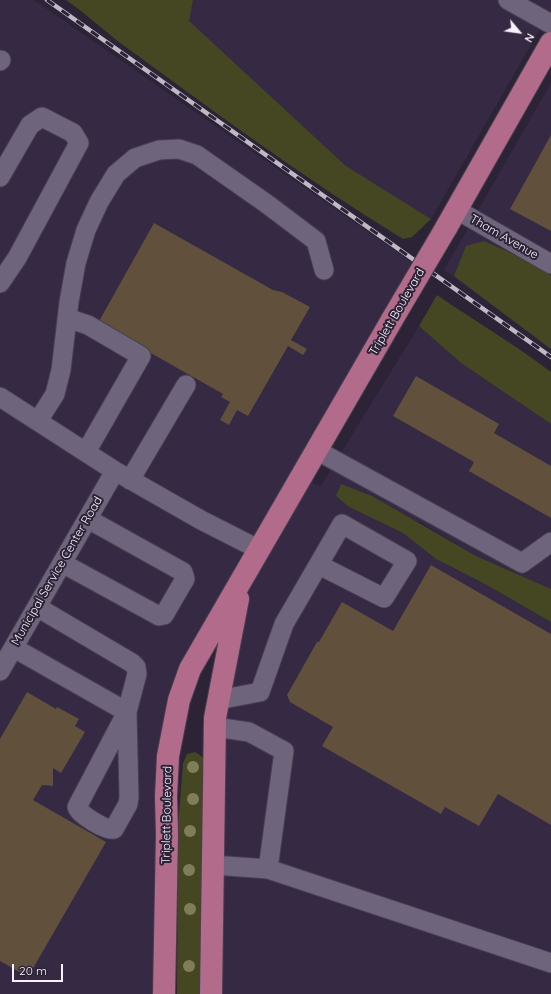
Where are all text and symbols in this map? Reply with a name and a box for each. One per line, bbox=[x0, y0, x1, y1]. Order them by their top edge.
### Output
north arrow bbox=[499, 12, 539, 52]
text: N bbox=[521, 31, 538, 45]
street label: Tham Avenue bbox=[467, 212, 541, 262]
street label: Triplett Boulevard bbox=[366, 266, 428, 358]
street label: Municipal Service Center Road bbox=[8, 494, 106, 648]
street label: Triplett Boulevard bbox=[159, 766, 175, 864]
scale bar bbox=[14, 956, 65, 982]
text: 20 m bbox=[19, 963, 47, 978]

